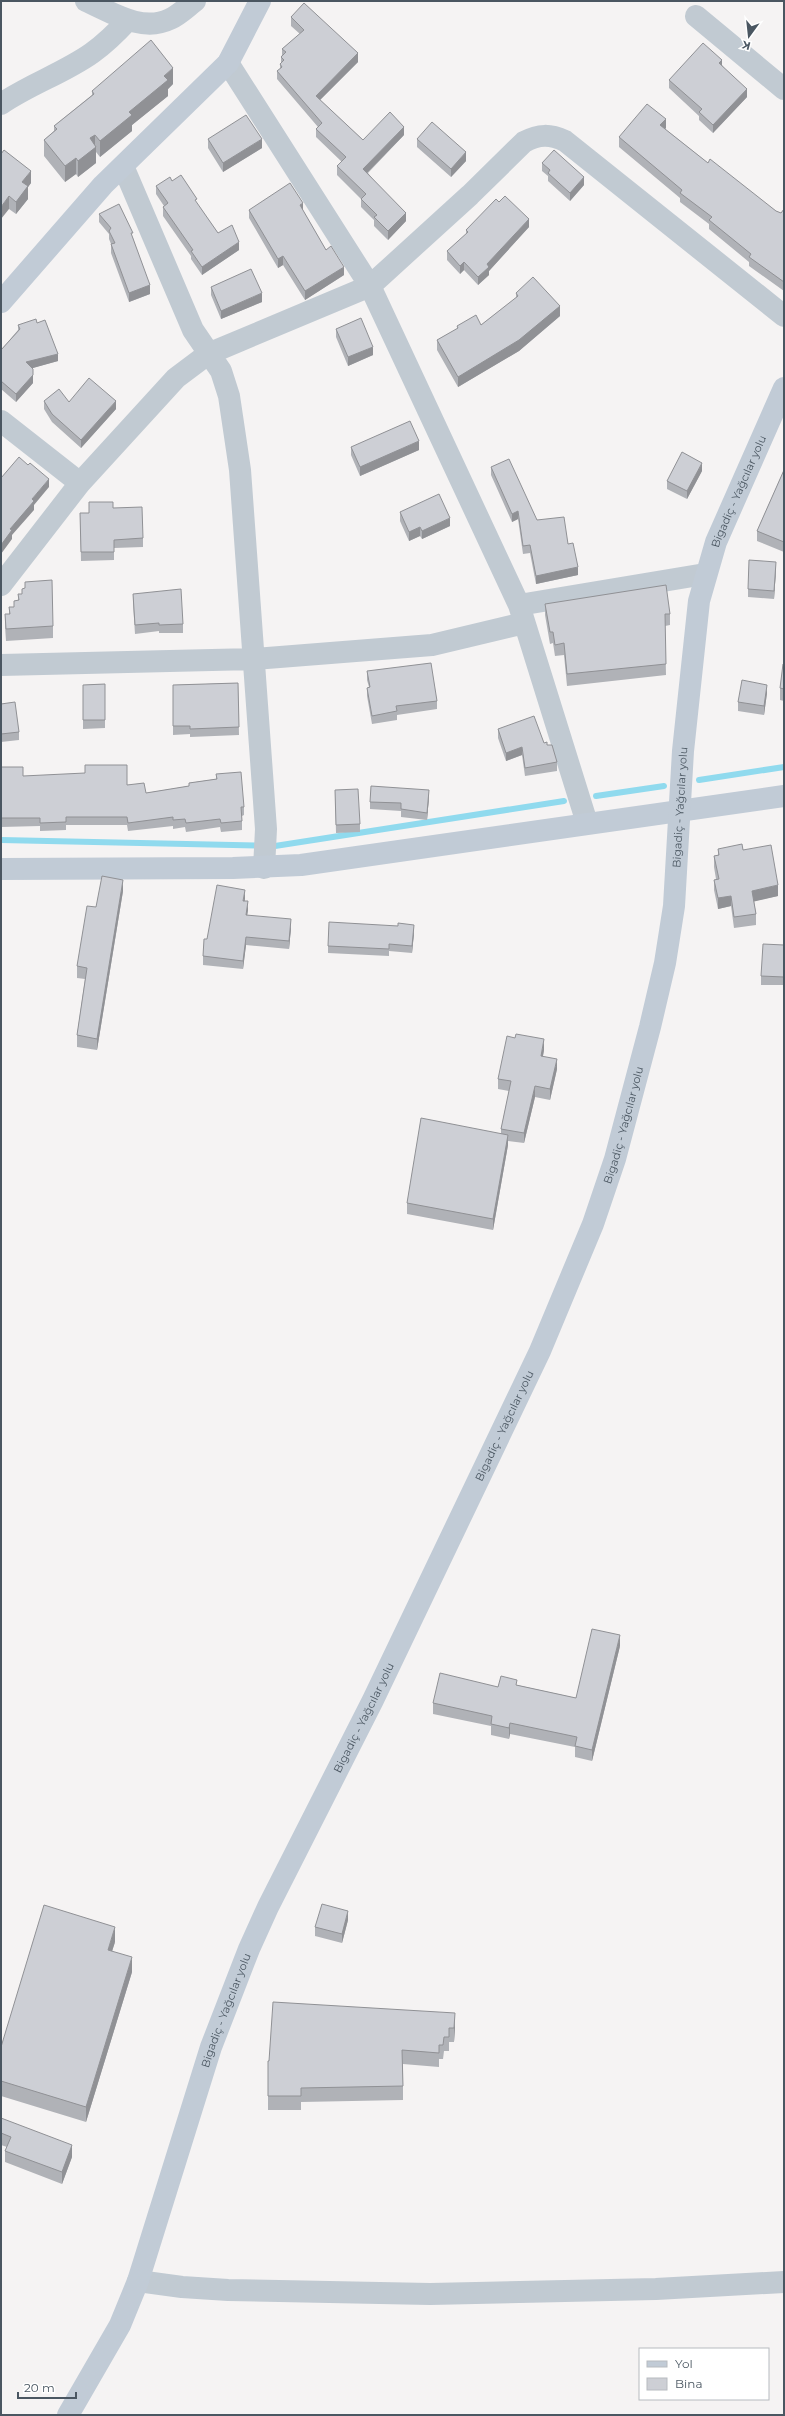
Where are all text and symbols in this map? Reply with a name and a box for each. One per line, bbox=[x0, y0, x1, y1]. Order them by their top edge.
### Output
north arrow bbox=[729, 16, 769, 56]
text: K bbox=[740, 38, 752, 53]
street label: Bigadiç - Yağcılar yolu bbox=[708, 433, 769, 549]
street label: Bigadiç - Yağcılar yolu bbox=[669, 746, 690, 868]
street label: Bigadiç - Yağcılar yolu bbox=[600, 1065, 646, 1186]
street label: Bigadiç - Yağcılar yolu bbox=[472, 1368, 537, 1483]
street label: Bigadiç - Yağcılar yolu bbox=[330, 1660, 397, 1775]
street label: Bigadiç - Yağcılar yolu bbox=[198, 1951, 254, 2069]
legend bbox=[639, 2348, 769, 2400]
text: Yol bbox=[675, 2356, 693, 2371]
scale bar bbox=[18, 2374, 76, 2400]
text: Bina bbox=[675, 2376, 702, 2391]
text: 20 m bbox=[24, 2380, 55, 2395]

